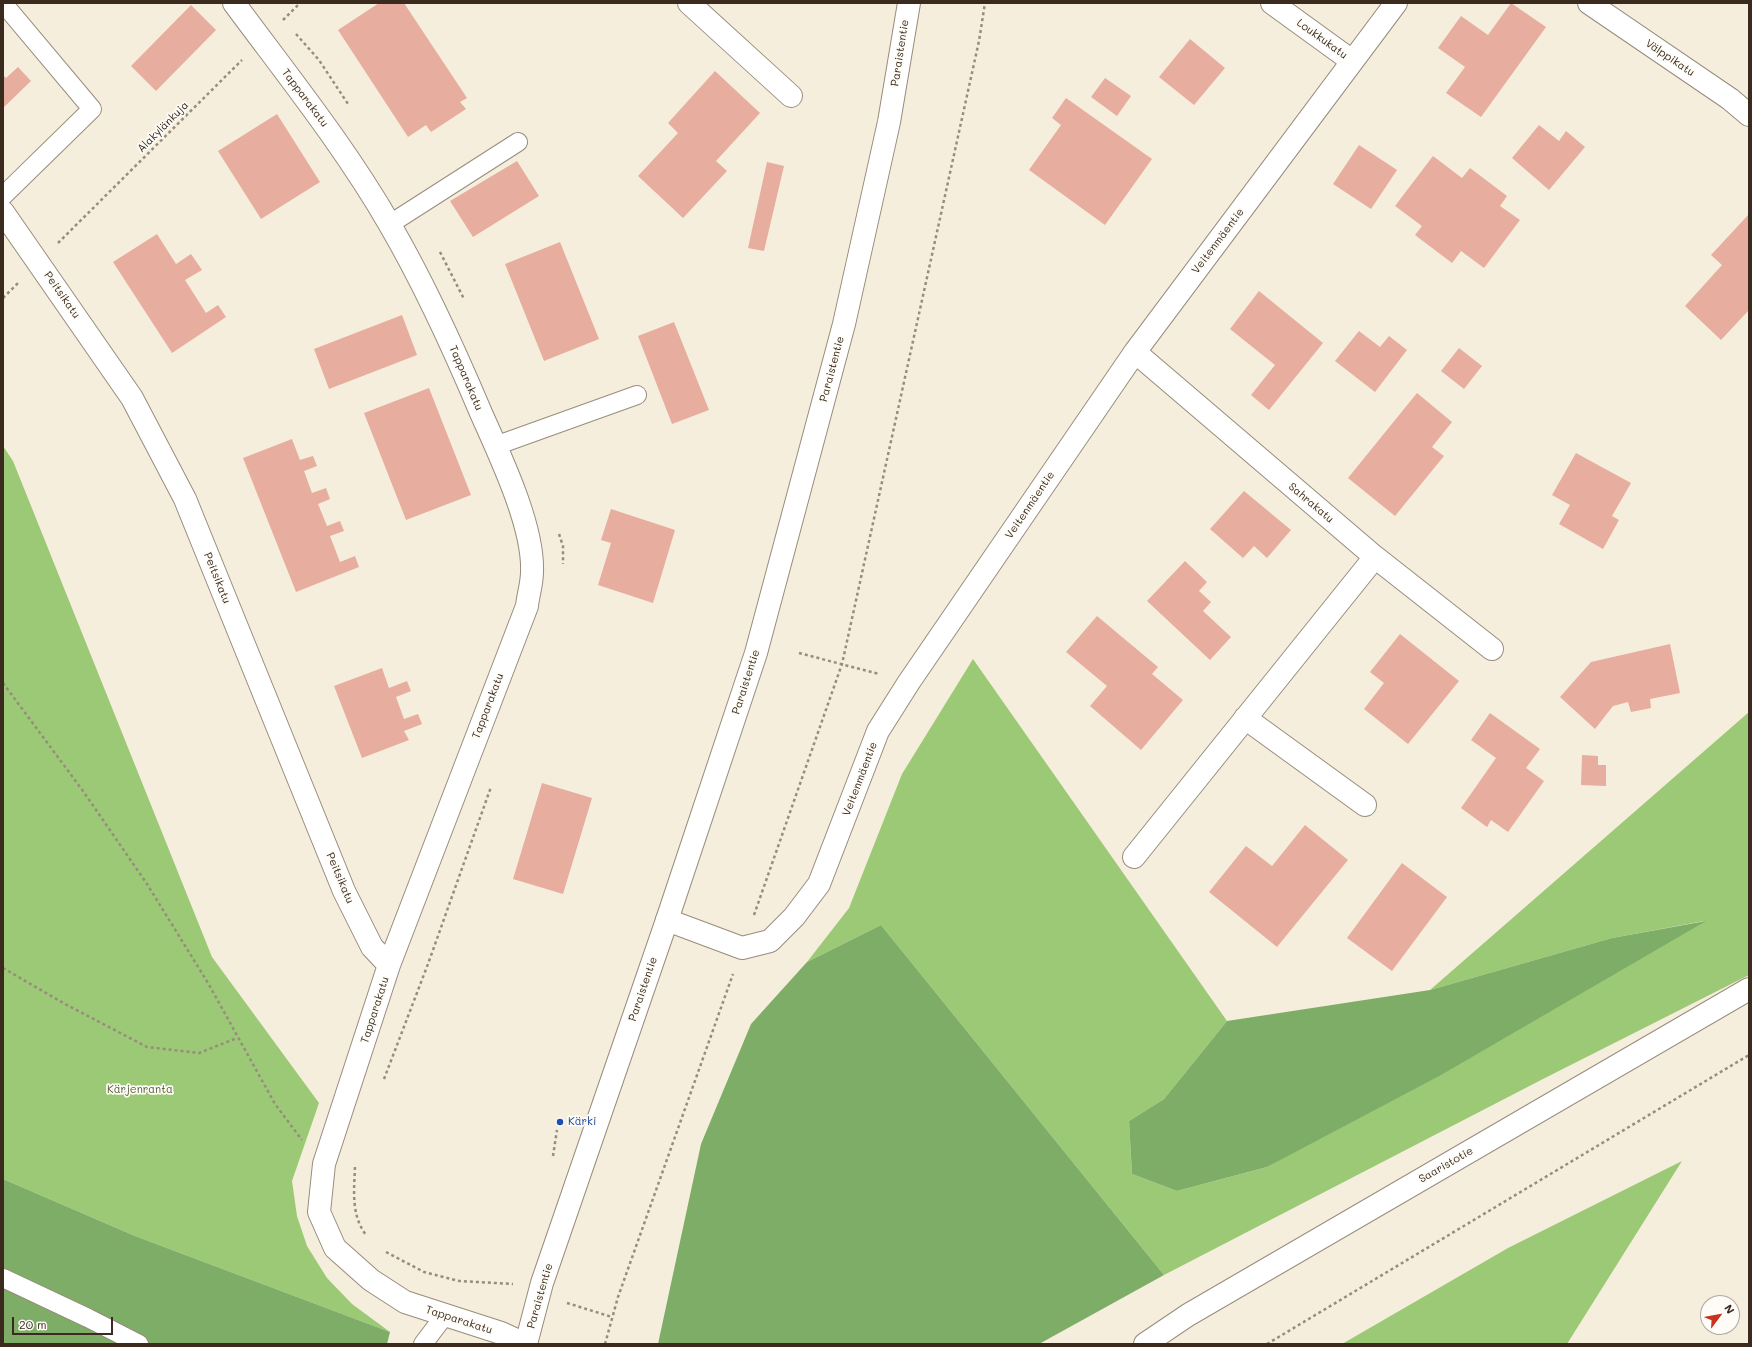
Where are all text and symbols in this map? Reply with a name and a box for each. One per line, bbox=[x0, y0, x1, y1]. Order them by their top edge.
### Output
street label: Loukkukatu bbox=[1294, 16, 1350, 62]
street label: Paraistentie bbox=[888, 19, 912, 87]
street label: Välppikatu bbox=[1643, 37, 1697, 79]
street label: Tapparakatu bbox=[279, 66, 331, 130]
street label: Alakylänkuja bbox=[135, 99, 191, 155]
street label: Veitenmäentie bbox=[1189, 206, 1247, 276]
street label: Peitsikatu bbox=[41, 269, 83, 321]
street label: Paraistentie bbox=[817, 335, 847, 403]
street label: Tapparakatu bbox=[446, 344, 486, 412]
street label: Veitenmäentie bbox=[1003, 469, 1057, 541]
street label: Sahrakatu bbox=[1286, 480, 1336, 526]
street label: Peitsikatu bbox=[201, 550, 233, 606]
street label: Paraistentie bbox=[729, 648, 763, 716]
street label: Tapparakatu bbox=[469, 671, 507, 741]
street label: Veitenmäentie bbox=[840, 740, 880, 818]
street label: Peitsikatu bbox=[323, 851, 357, 905]
street label: Paraistentie bbox=[626, 955, 660, 1023]
street label: Tapparakatu bbox=[358, 975, 392, 1045]
park label: Kärjenranta bbox=[107, 1083, 173, 1097]
place label: Kärki bbox=[568, 1115, 596, 1129]
marker: Kärki bbox=[555, 1117, 565, 1127]
street label: Saaristotie bbox=[1416, 1144, 1476, 1186]
street label: Paraistentie bbox=[524, 1262, 556, 1330]
north arrow bbox=[1700, 1295, 1740, 1335]
text: N bbox=[1721, 1301, 1738, 1316]
street label: Tapparakatu bbox=[424, 1303, 494, 1337]
scale bar bbox=[14, 1309, 115, 1335]
text: 20 m bbox=[19, 1316, 47, 1332]

